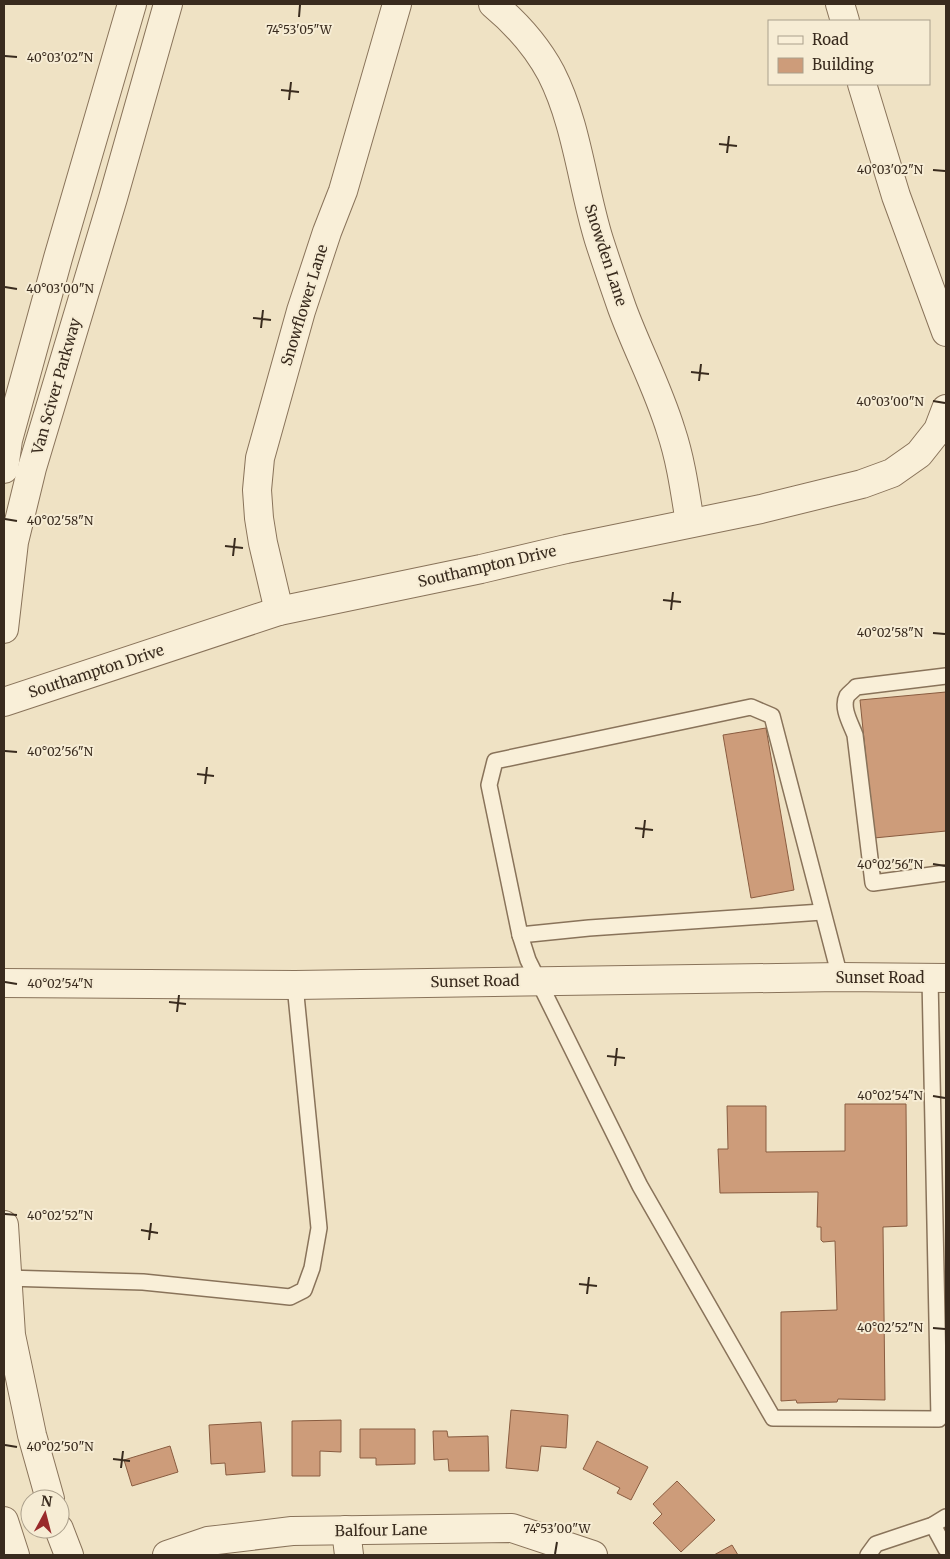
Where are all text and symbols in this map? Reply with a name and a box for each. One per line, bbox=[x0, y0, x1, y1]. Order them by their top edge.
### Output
legend bbox=[768, 20, 930, 85]
text: 74°53'05"W bbox=[266, 22, 333, 37]
text: Road bbox=[812, 30, 848, 49]
text: 40°03'02"N bbox=[27, 50, 94, 65]
text: Building bbox=[812, 55, 874, 74]
text: 40°03'02"N bbox=[857, 162, 924, 177]
street label: Snowden Lane bbox=[581, 202, 631, 308]
street label: Snowflower Lane bbox=[277, 242, 332, 368]
text: 40°03'00"N bbox=[26, 281, 94, 296]
street label: Van Sciver Parkway bbox=[27, 315, 85, 457]
text: 40°03'00"N bbox=[856, 394, 924, 409]
text: 40°02'58"N bbox=[27, 513, 94, 528]
street label: Southampton Drive bbox=[416, 541, 558, 591]
text: 40°02'58"N bbox=[857, 625, 924, 640]
street label: Southampton Drive bbox=[26, 640, 166, 702]
text: 40°02'56"N bbox=[27, 744, 94, 759]
text: 40°02'56"N bbox=[857, 857, 924, 872]
street label: Sunset Road bbox=[835, 968, 925, 987]
street label: Sunset Road bbox=[430, 971, 520, 991]
text: 40°02'54"N bbox=[27, 976, 93, 991]
text: 40°02'54"N bbox=[857, 1088, 923, 1103]
text: 40°02'52"N bbox=[27, 1208, 94, 1223]
text: 40°02'52"N bbox=[857, 1320, 924, 1335]
text: 40°02'50"N bbox=[26, 1439, 94, 1454]
north arrow bbox=[20, 1489, 70, 1539]
text: N bbox=[40, 1491, 53, 1511]
street label: Balfour Lane bbox=[335, 1520, 428, 1540]
text: 74°53'00"W bbox=[524, 1521, 591, 1536]

